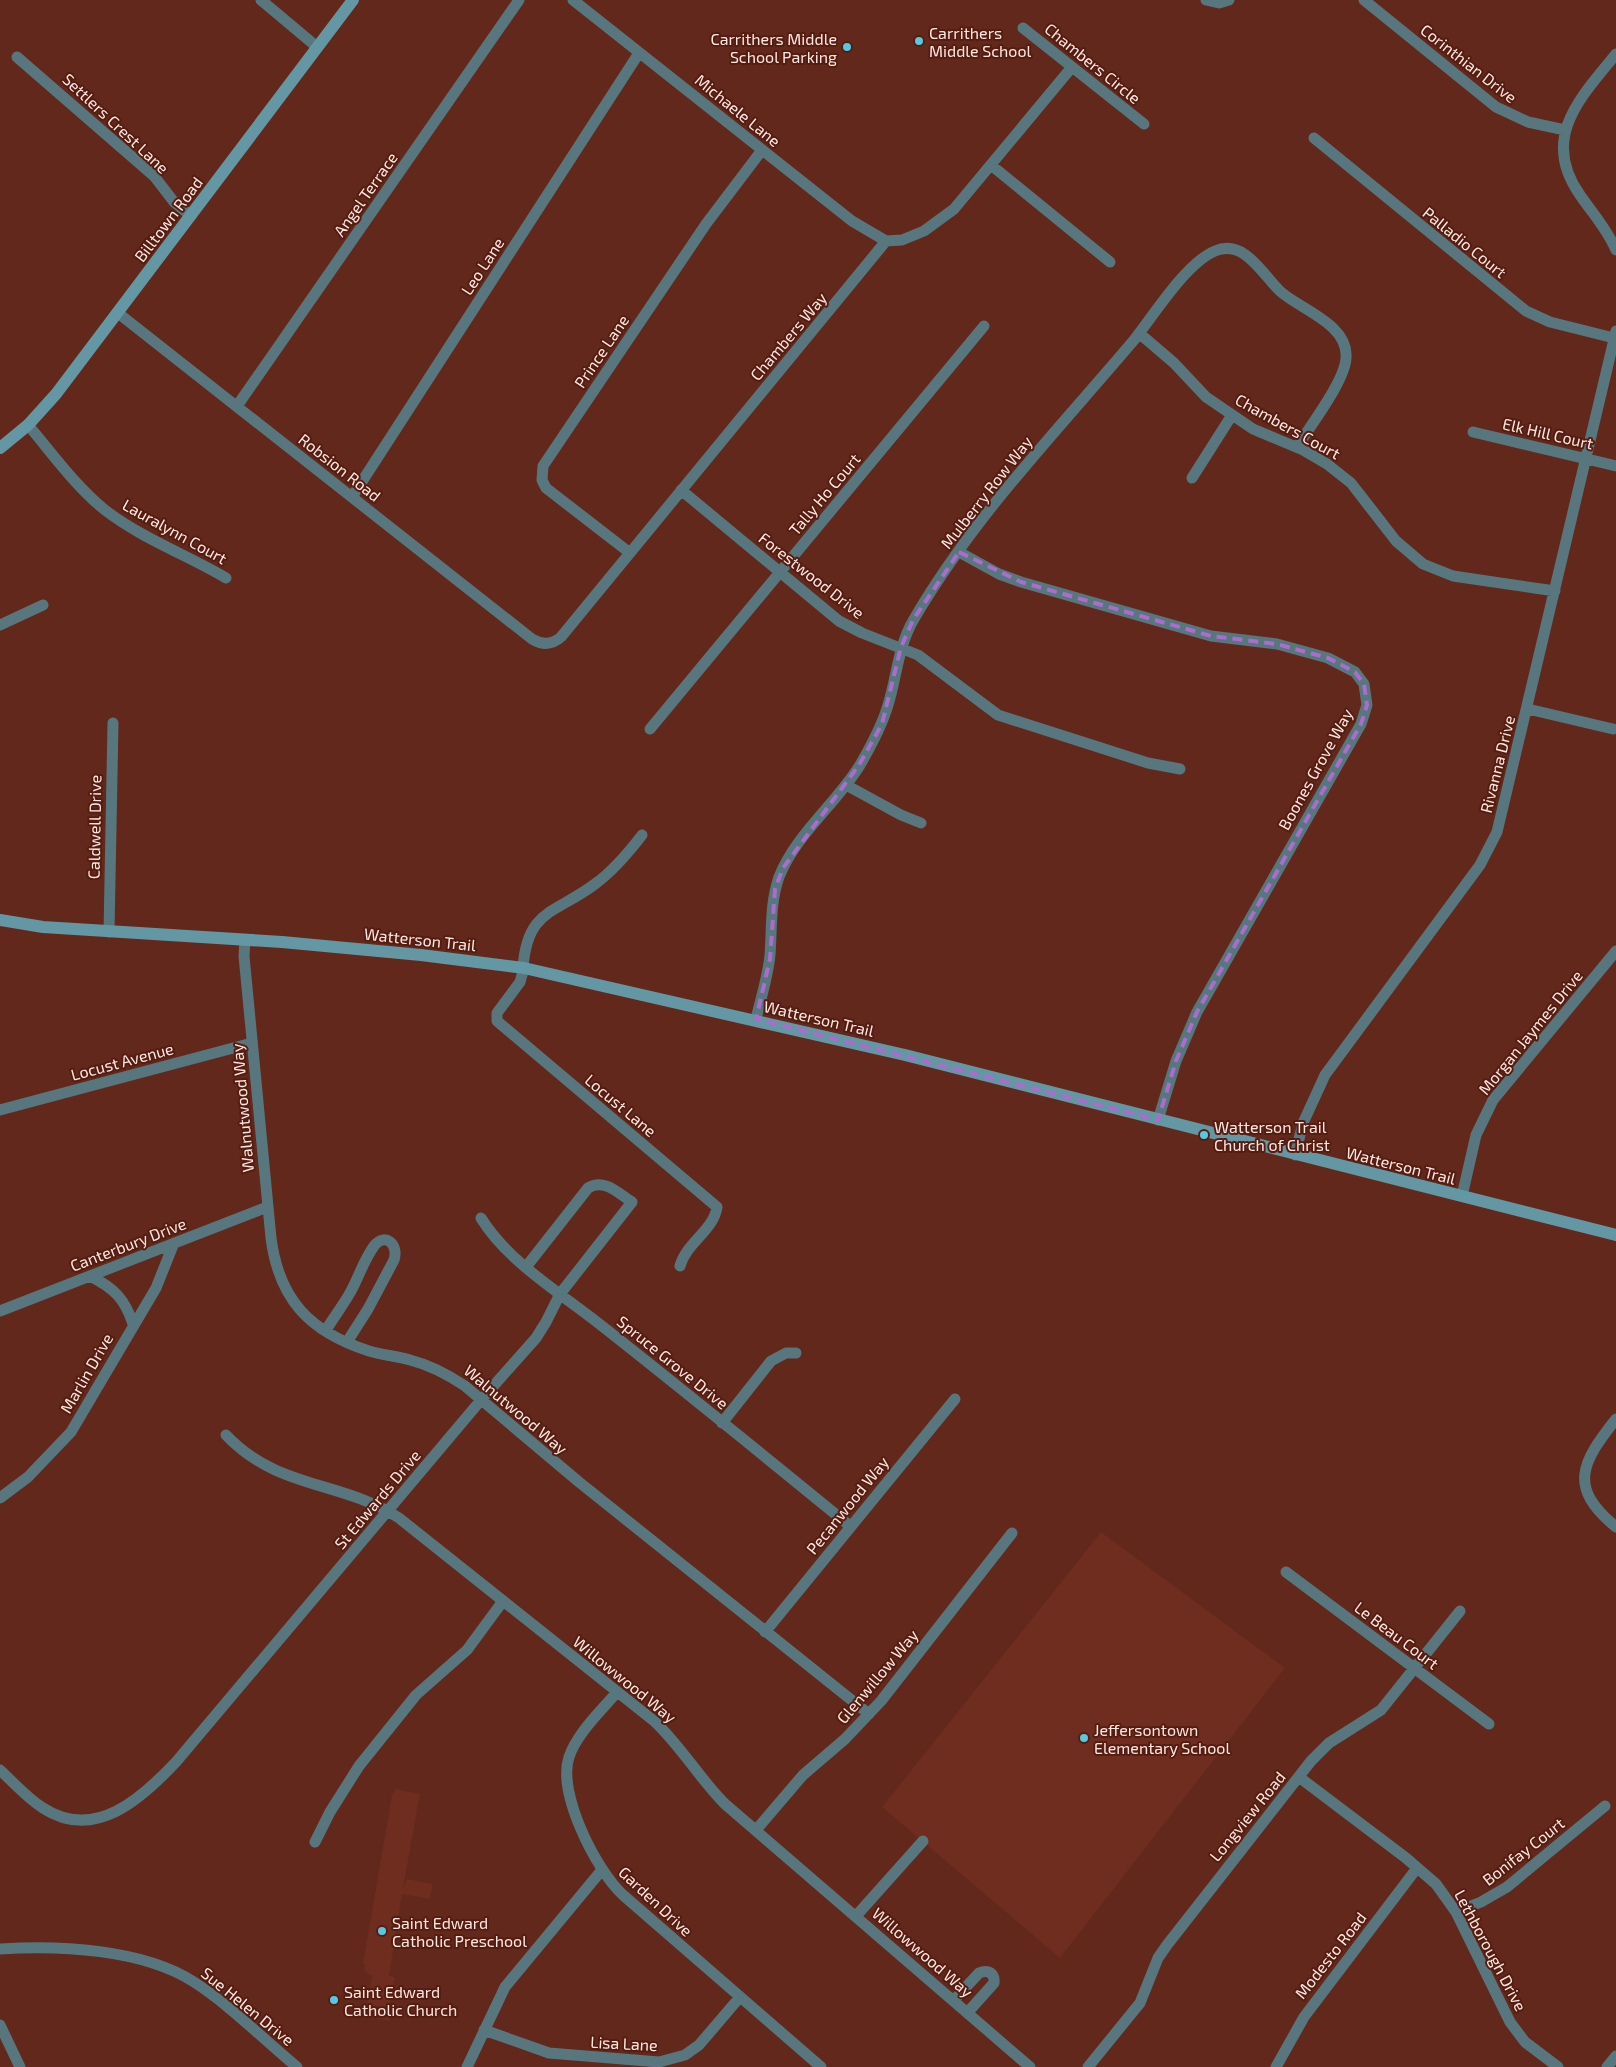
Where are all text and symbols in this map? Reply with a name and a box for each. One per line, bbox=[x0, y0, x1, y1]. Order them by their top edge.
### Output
street label: Chambers Circle bbox=[1041, 19, 1145, 107]
street label: Corinthian Drive bbox=[1417, 20, 1521, 106]
place label: Carrithers Middle School bbox=[929, 23, 1032, 60]
place label: Carrithers Middle School Parking bbox=[711, 29, 837, 66]
marker: Carrithers Middle School bbox=[913, 35, 925, 47]
marker: Carrithers Middle School Parking bbox=[841, 41, 853, 53]
street label: Settlers Crest Lane bbox=[59, 69, 173, 177]
street label: Michaele Lane bbox=[691, 70, 785, 150]
street label: Angel Terrace bbox=[329, 148, 401, 240]
street label: Billtown Road bbox=[130, 173, 206, 265]
street label: Palladio Court bbox=[1419, 202, 1511, 282]
street label: Leo Lane bbox=[457, 234, 507, 298]
street label: Chambers Way bbox=[746, 288, 831, 384]
street label: Prince Lane bbox=[570, 311, 632, 391]
street label: Chambers Court bbox=[1232, 389, 1344, 463]
street label: Elk Hill Court bbox=[1501, 413, 1595, 453]
street label: Robsion Road bbox=[295, 429, 385, 505]
street label: Mulberry Row Way bbox=[936, 432, 1036, 552]
street label: Tally Ho Court bbox=[784, 449, 864, 539]
street label: Lauralynn Court bbox=[120, 495, 230, 567]
street label: Forestwood Drive bbox=[756, 528, 868, 622]
street label: Boones Grove Way bbox=[1274, 705, 1356, 833]
street label: Rivanna Drive bbox=[1476, 713, 1518, 815]
street label: Caldwell Drive bbox=[84, 775, 104, 879]
street label: Watterson Trail bbox=[363, 924, 477, 954]
street label: Morgan Jaymes Drive bbox=[1474, 966, 1586, 1098]
street label: Watterson Trail bbox=[762, 996, 876, 1040]
street label: Locust Avenue bbox=[69, 1038, 175, 1084]
street label: Walnutwood Way bbox=[227, 1042, 257, 1173]
street label: Locust Lane bbox=[582, 1070, 660, 1140]
place label: Watterson Trail Church of Christ bbox=[1214, 1117, 1330, 1154]
marker: Watterson Trail Church of Christ bbox=[1198, 1129, 1210, 1141]
street label: Watterson Trail bbox=[1344, 1142, 1458, 1188]
street label: Canterbury Drive bbox=[67, 1213, 189, 1275]
street label: Spruce Grove Drive bbox=[614, 1311, 732, 1413]
street label: Marlin Drive bbox=[56, 1330, 116, 1416]
street label: Walnutwood Way bbox=[460, 1360, 572, 1458]
street label: St Edwards Drive bbox=[330, 1446, 424, 1552]
street label: Pecanwood Way bbox=[802, 1452, 892, 1558]
street label: Le Beau Court bbox=[1351, 1597, 1443, 1673]
street label: Glenwillow Way bbox=[832, 1625, 922, 1727]
street label: Willowwood Way bbox=[570, 1632, 681, 1727]
place label: Jeffersontown Elementary School bbox=[1094, 1720, 1230, 1757]
marker: Jeffersontown Elementary School bbox=[1078, 1732, 1090, 1744]
street label: Longview Road bbox=[1205, 1767, 1289, 1865]
street label: Bonifay Court bbox=[1478, 1813, 1568, 1889]
street label: Garden Drive bbox=[615, 1862, 697, 1940]
street label: Lethborough Drive bbox=[1451, 1886, 1531, 2014]
street label: Willowwood Way bbox=[869, 1903, 978, 2001]
street label: Modesto Road bbox=[1290, 1908, 1370, 2002]
place label: Saint Edward Catholic Preschool bbox=[392, 1913, 527, 1950]
marker: Saint Edward Catholic Preschool bbox=[376, 1925, 388, 1937]
street label: Sue Helen Drive bbox=[198, 1963, 298, 2049]
place label: Saint Edward Catholic Church bbox=[344, 1982, 457, 2019]
marker: Saint Edward Catholic Church bbox=[328, 1994, 340, 2006]
street label: Lisa Lane bbox=[590, 2032, 658, 2054]

